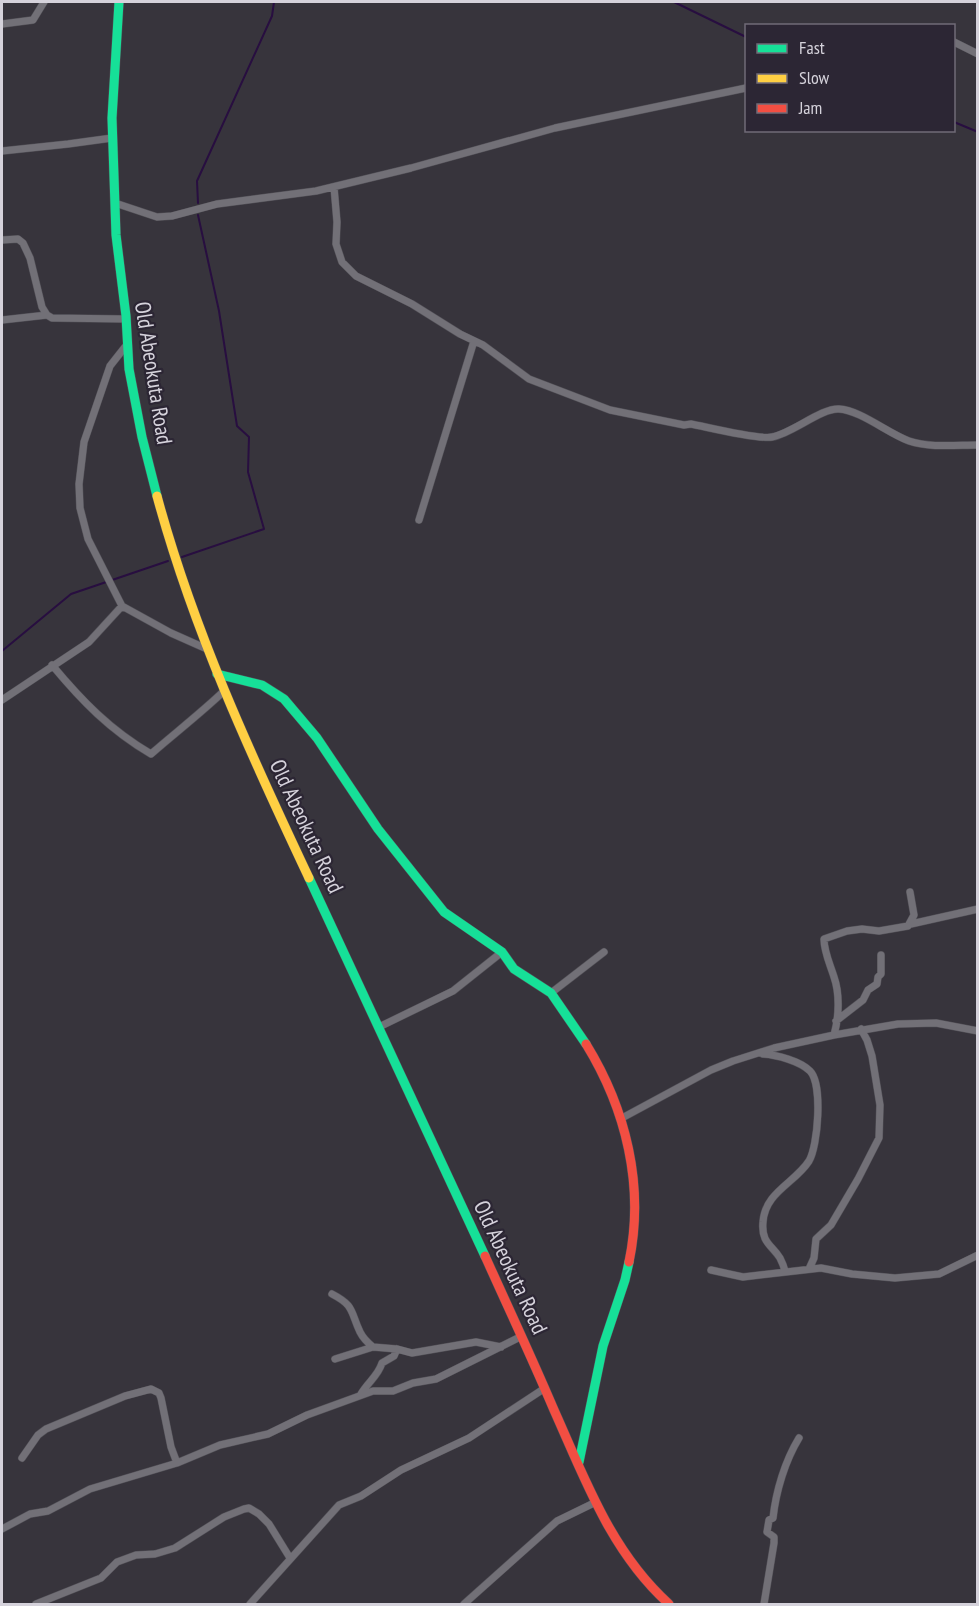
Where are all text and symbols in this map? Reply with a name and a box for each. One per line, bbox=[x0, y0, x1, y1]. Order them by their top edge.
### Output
legend bbox=[745, 24, 955, 132]
text: Fast bbox=[799, 36, 825, 59]
text: Slow bbox=[799, 66, 830, 89]
text: Jam bbox=[798, 96, 822, 119]
street label: Old Abeokuta Road bbox=[129, 300, 179, 446]
street label: Old Abeokuta Road bbox=[264, 755, 350, 897]
street label: Old Abeokuta Road bbox=[468, 1196, 554, 1338]

